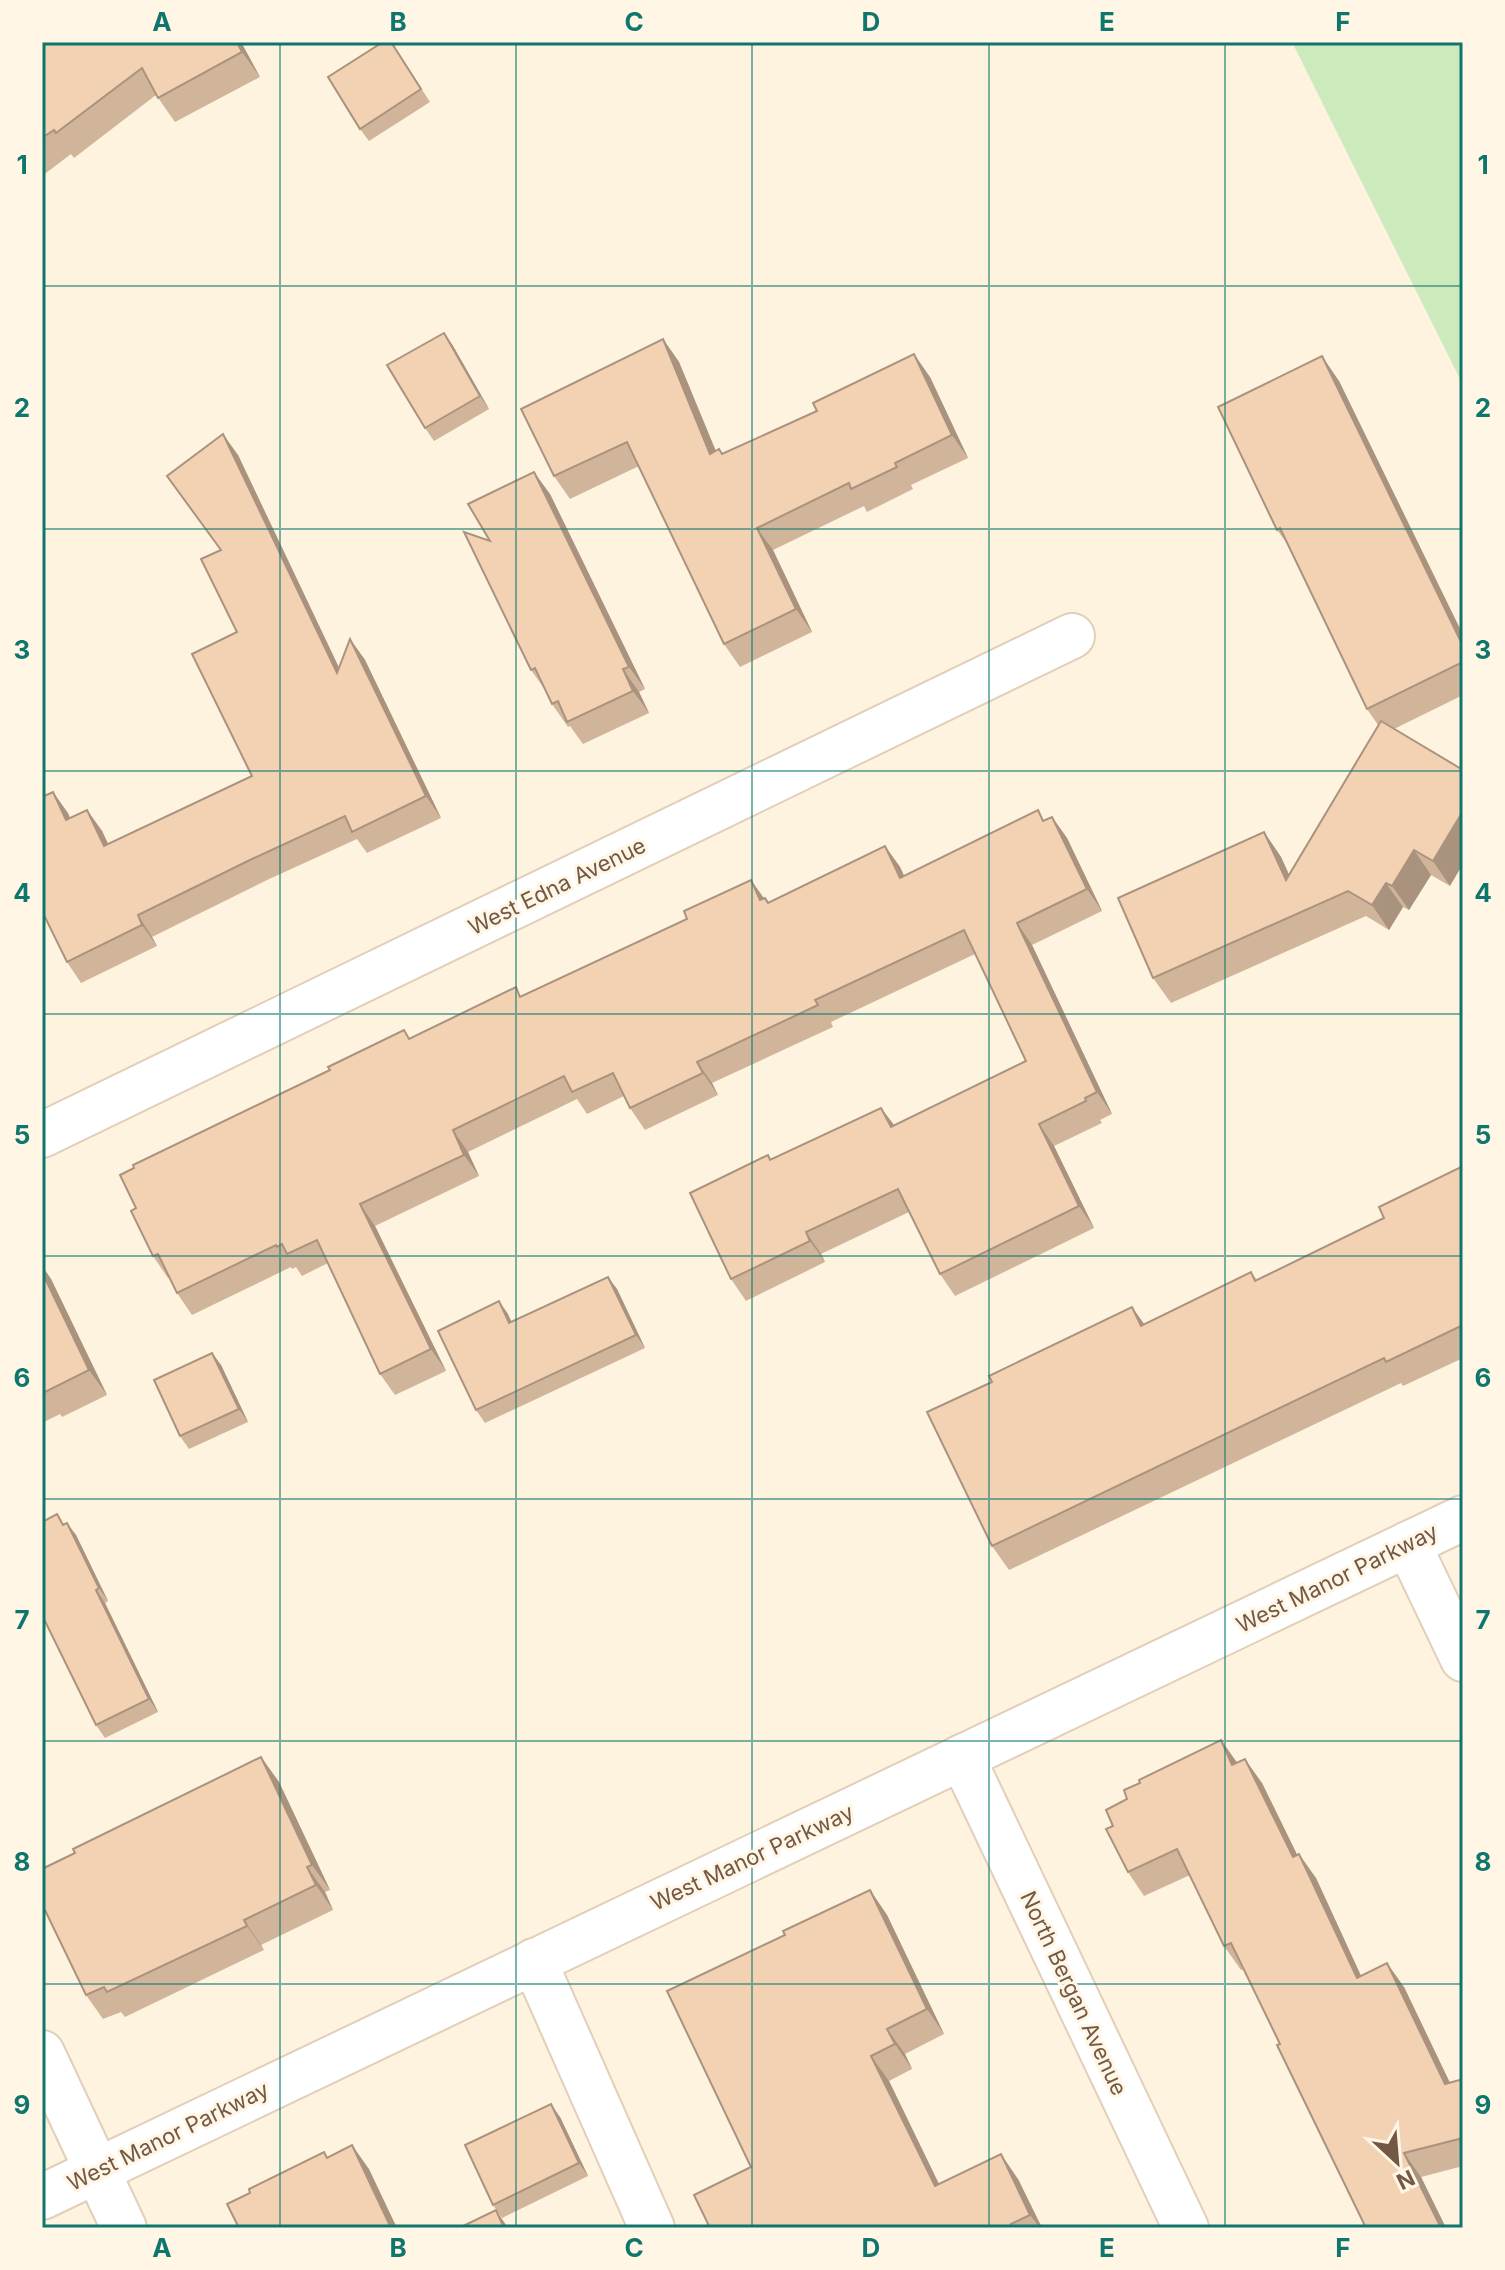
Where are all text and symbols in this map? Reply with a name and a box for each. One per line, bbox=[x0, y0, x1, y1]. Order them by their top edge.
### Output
text: A bbox=[152, 6, 172, 37]
text: B bbox=[389, 6, 407, 37]
text: C bbox=[624, 6, 644, 37]
text: D bbox=[862, 6, 880, 37]
text: E bbox=[1099, 6, 1115, 37]
text: F bbox=[1335, 6, 1351, 37]
text: 1 bbox=[16, 149, 28, 180]
text: 1 bbox=[1477, 149, 1489, 180]
text: 2 bbox=[14, 392, 30, 423]
text: 2 bbox=[1475, 392, 1491, 423]
text: 3 bbox=[14, 634, 30, 665]
text: 3 bbox=[1475, 634, 1491, 665]
street label: West Edna Avenue bbox=[464, 832, 650, 940]
text: 4 bbox=[13, 877, 31, 908]
text: 4 bbox=[1474, 877, 1492, 908]
text: 5 bbox=[14, 1119, 30, 1150]
text: 5 bbox=[1475, 1119, 1491, 1150]
text: 6 bbox=[14, 1362, 30, 1393]
text: 6 bbox=[1475, 1362, 1491, 1393]
street label: West Manor Parkway bbox=[1232, 1518, 1442, 1638]
text: 7 bbox=[14, 1604, 30, 1635]
text: 7 bbox=[1475, 1604, 1491, 1635]
street label: West Manor Parkway bbox=[646, 1799, 858, 1915]
text: 8 bbox=[14, 1846, 30, 1877]
text: 8 bbox=[1475, 1846, 1491, 1877]
street label: North Bergan Avenue bbox=[1015, 1887, 1133, 2099]
street label: West Manor Parkway bbox=[63, 2076, 273, 2196]
text: 9 bbox=[14, 2089, 30, 2120]
text: 9 bbox=[1475, 2089, 1491, 2120]
north arrow bbox=[1357, 2122, 1437, 2202]
text: N bbox=[1393, 2165, 1419, 2195]
text: A bbox=[152, 2232, 172, 2263]
text: B bbox=[389, 2232, 407, 2263]
text: C bbox=[624, 2232, 644, 2263]
text: D bbox=[862, 2232, 880, 2263]
text: E bbox=[1099, 2232, 1115, 2263]
text: F bbox=[1335, 2232, 1351, 2263]

